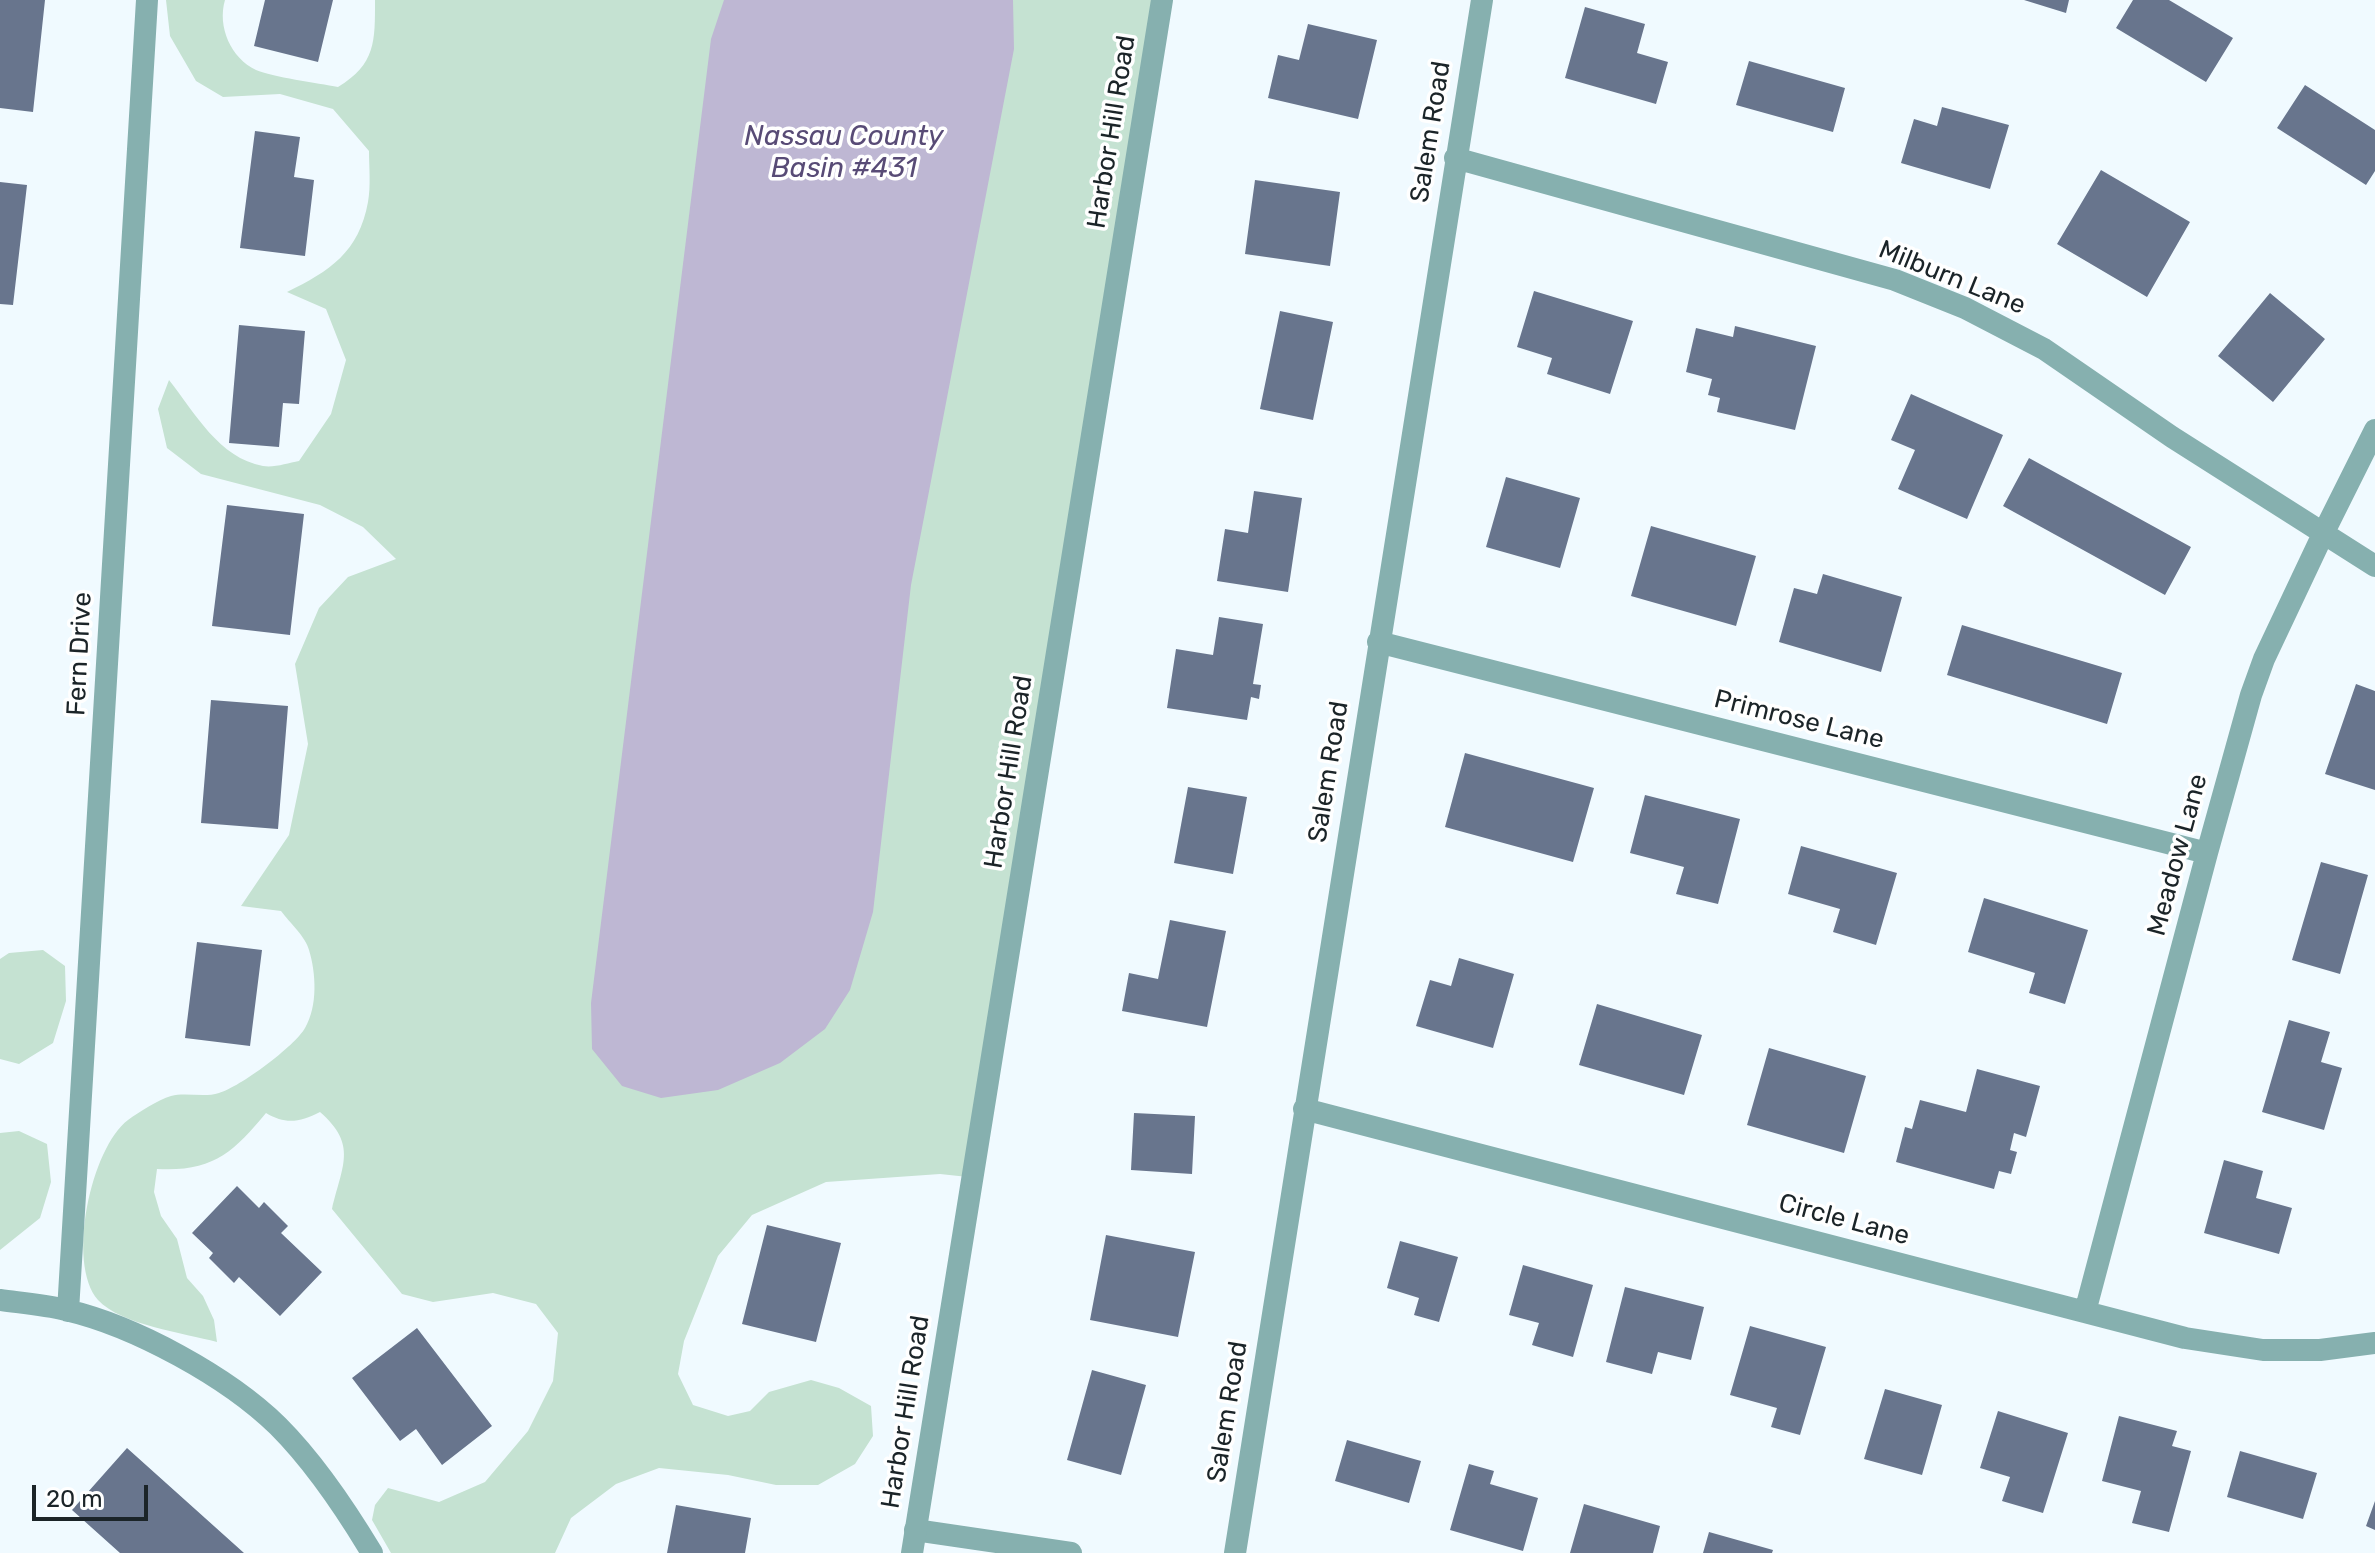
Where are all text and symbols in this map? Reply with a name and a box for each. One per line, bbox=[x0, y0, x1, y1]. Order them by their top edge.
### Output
street label: Harbor Hill Road bbox=[1081, 33, 1143, 231]
street label: Salem Road bbox=[1404, 59, 1458, 205]
water label: Nassau County Basin #431 bbox=[744, 120, 944, 186]
street label: Milburn Lane bbox=[1874, 234, 2030, 322]
street label: Fern Drive bbox=[61, 591, 99, 717]
street label: Harbor Hill Road bbox=[978, 673, 1040, 871]
street label: Primrose Lane bbox=[1711, 684, 1887, 756]
street label: Salem Road bbox=[1302, 699, 1356, 845]
street label: Meadow Lane bbox=[2141, 771, 2215, 939]
street label: Circle Lane bbox=[1775, 1188, 1913, 1252]
street label: Harbor Hill Road bbox=[875, 1313, 937, 1511]
street label: Salem Road bbox=[1201, 1339, 1255, 1485]
scale bar bbox=[36, 1469, 152, 1519]
text: 20 m bbox=[46, 1485, 103, 1513]

